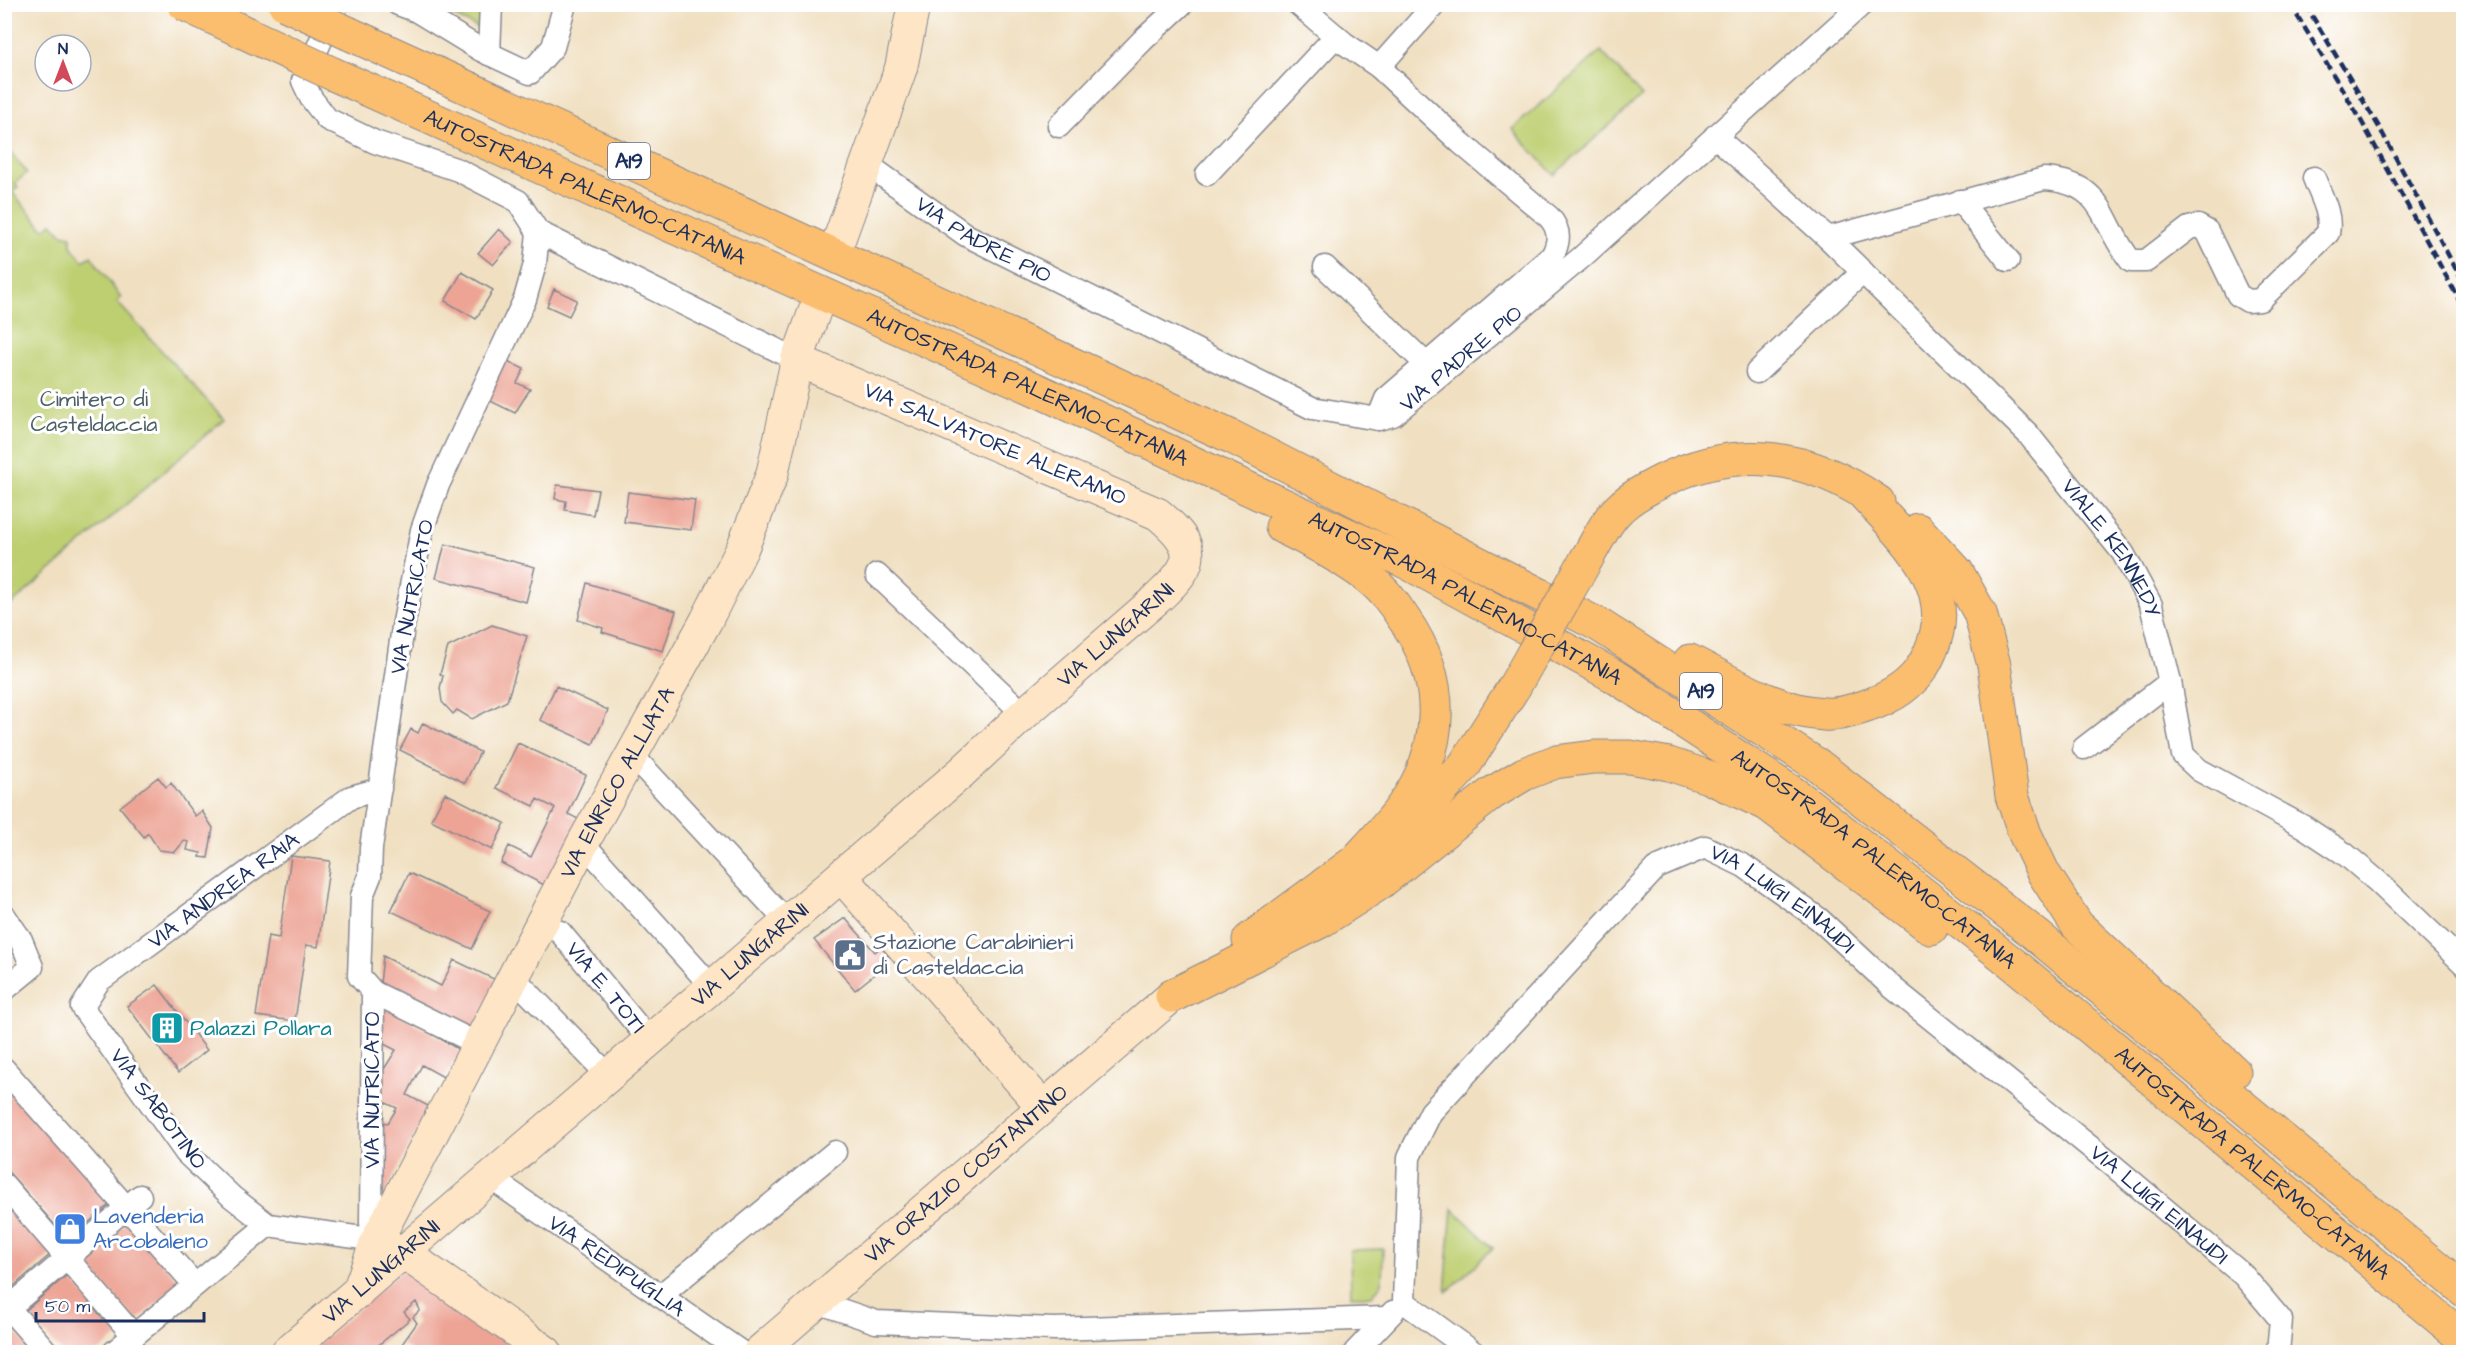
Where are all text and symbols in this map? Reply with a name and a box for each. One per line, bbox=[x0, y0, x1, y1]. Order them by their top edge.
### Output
north arrow bbox=[33, 33, 93, 93]
text: N bbox=[58, 38, 68, 60]
street label: AUTOSTRADA PALERMO-CATANIA bbox=[419, 101, 751, 273]
road number: A19 bbox=[608, 143, 650, 179]
street label: VIA PADRE PIO bbox=[909, 188, 1057, 291]
street label: VIA PADRE PIO bbox=[1392, 298, 1529, 419]
street label: AUTOSTRADA PALERMO-CATANIA bbox=[862, 300, 1194, 474]
street label: VIA SALVATORE ALERAMO bbox=[859, 375, 1131, 514]
park label: Cimitero di Casteldaccia bbox=[31, 384, 157, 440]
street label: VIALE KENNEDY bbox=[2054, 472, 2169, 620]
street label: AUTOSTRADA PALERMO-CATANIA bbox=[1303, 503, 1628, 693]
street label: VIA NUTRICATO bbox=[382, 517, 442, 677]
street label: VIA LUNGARINI bbox=[1050, 575, 1182, 694]
road number: A19 bbox=[1680, 673, 1722, 709]
street label: VIA ENRICO ALLIATA bbox=[552, 681, 682, 884]
street label: AUTOSTRADA PALERMO-CATANIA bbox=[1725, 741, 2023, 976]
street label: VIA ANDREA RAIA bbox=[141, 824, 306, 956]
street label: VIA LUIGI EINAUDI bbox=[1705, 836, 1862, 961]
street label: VIA LUNGARINI bbox=[684, 895, 815, 1014]
place label: Stazione Carabinieri di Casteldaccia bbox=[873, 927, 1073, 983]
street label: VIA E. TOTI bbox=[559, 935, 653, 1040]
public building icon: Stazione Carabinieri di Casteldaccia bbox=[832, 937, 868, 973]
building icon: Palazzi Pollara bbox=[149, 1010, 185, 1046]
street label: VIA NUTRICATO bbox=[357, 1011, 388, 1169]
place label: Palazzi Pollara bbox=[190, 1013, 332, 1044]
street label: AUTOSTRADA PALERMO-CATANIA bbox=[2108, 1039, 2397, 1287]
street label: VIA SABOTINO bbox=[102, 1042, 214, 1176]
street label: VIA ORAZIO COSTANTINO bbox=[857, 1077, 1075, 1271]
street label: VIA LUIGI EINAUDI bbox=[2083, 1137, 2235, 1272]
place label: Lavenderia Arcobaleno bbox=[93, 1201, 208, 1257]
street label: VIA REDIPUGLIA bbox=[542, 1207, 692, 1324]
shop icon: Lavenderia Arcobaleno bbox=[52, 1211, 88, 1247]
street label: VIA LUNGARINI bbox=[315, 1212, 447, 1331]
scale bar bbox=[36, 1285, 204, 1323]
text: 50 m bbox=[45, 1294, 90, 1319]

